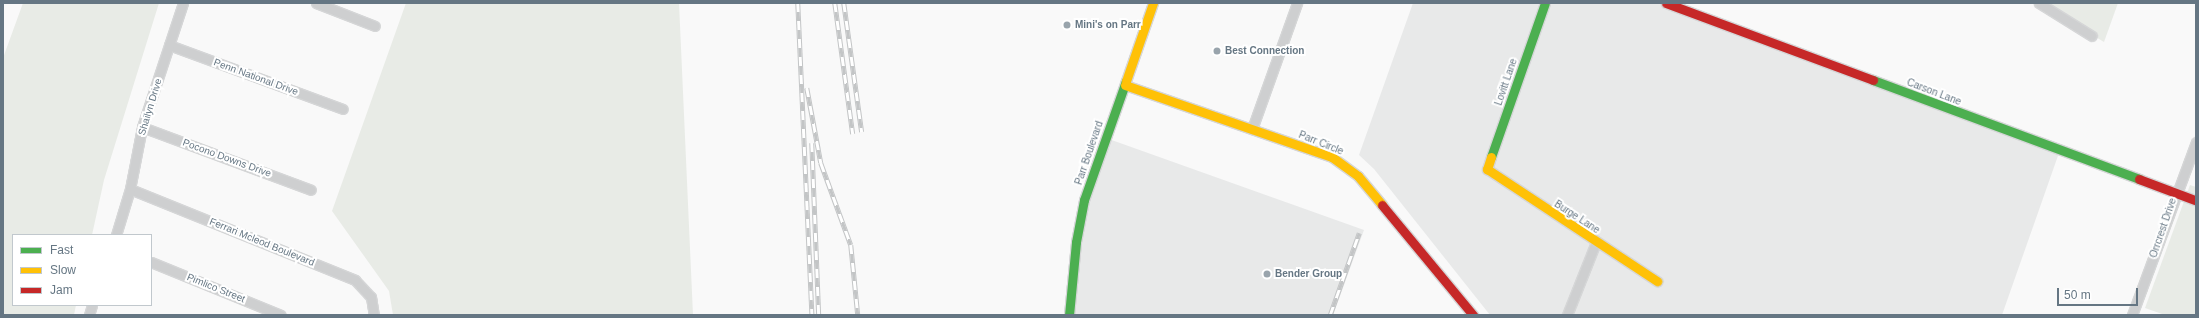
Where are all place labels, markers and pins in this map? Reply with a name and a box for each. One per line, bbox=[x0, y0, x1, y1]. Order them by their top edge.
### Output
place label: Mini's on Parr bbox=[1075, 19, 1141, 31]
marker: Mini's on Parr bbox=[1062, 20, 1072, 30]
place label: Best Connection bbox=[1225, 45, 1304, 57]
marker: Best Connection bbox=[1212, 46, 1222, 56]
place label: Bender Group bbox=[1275, 268, 1342, 280]
marker: Bender Group bbox=[1262, 269, 1272, 279]

